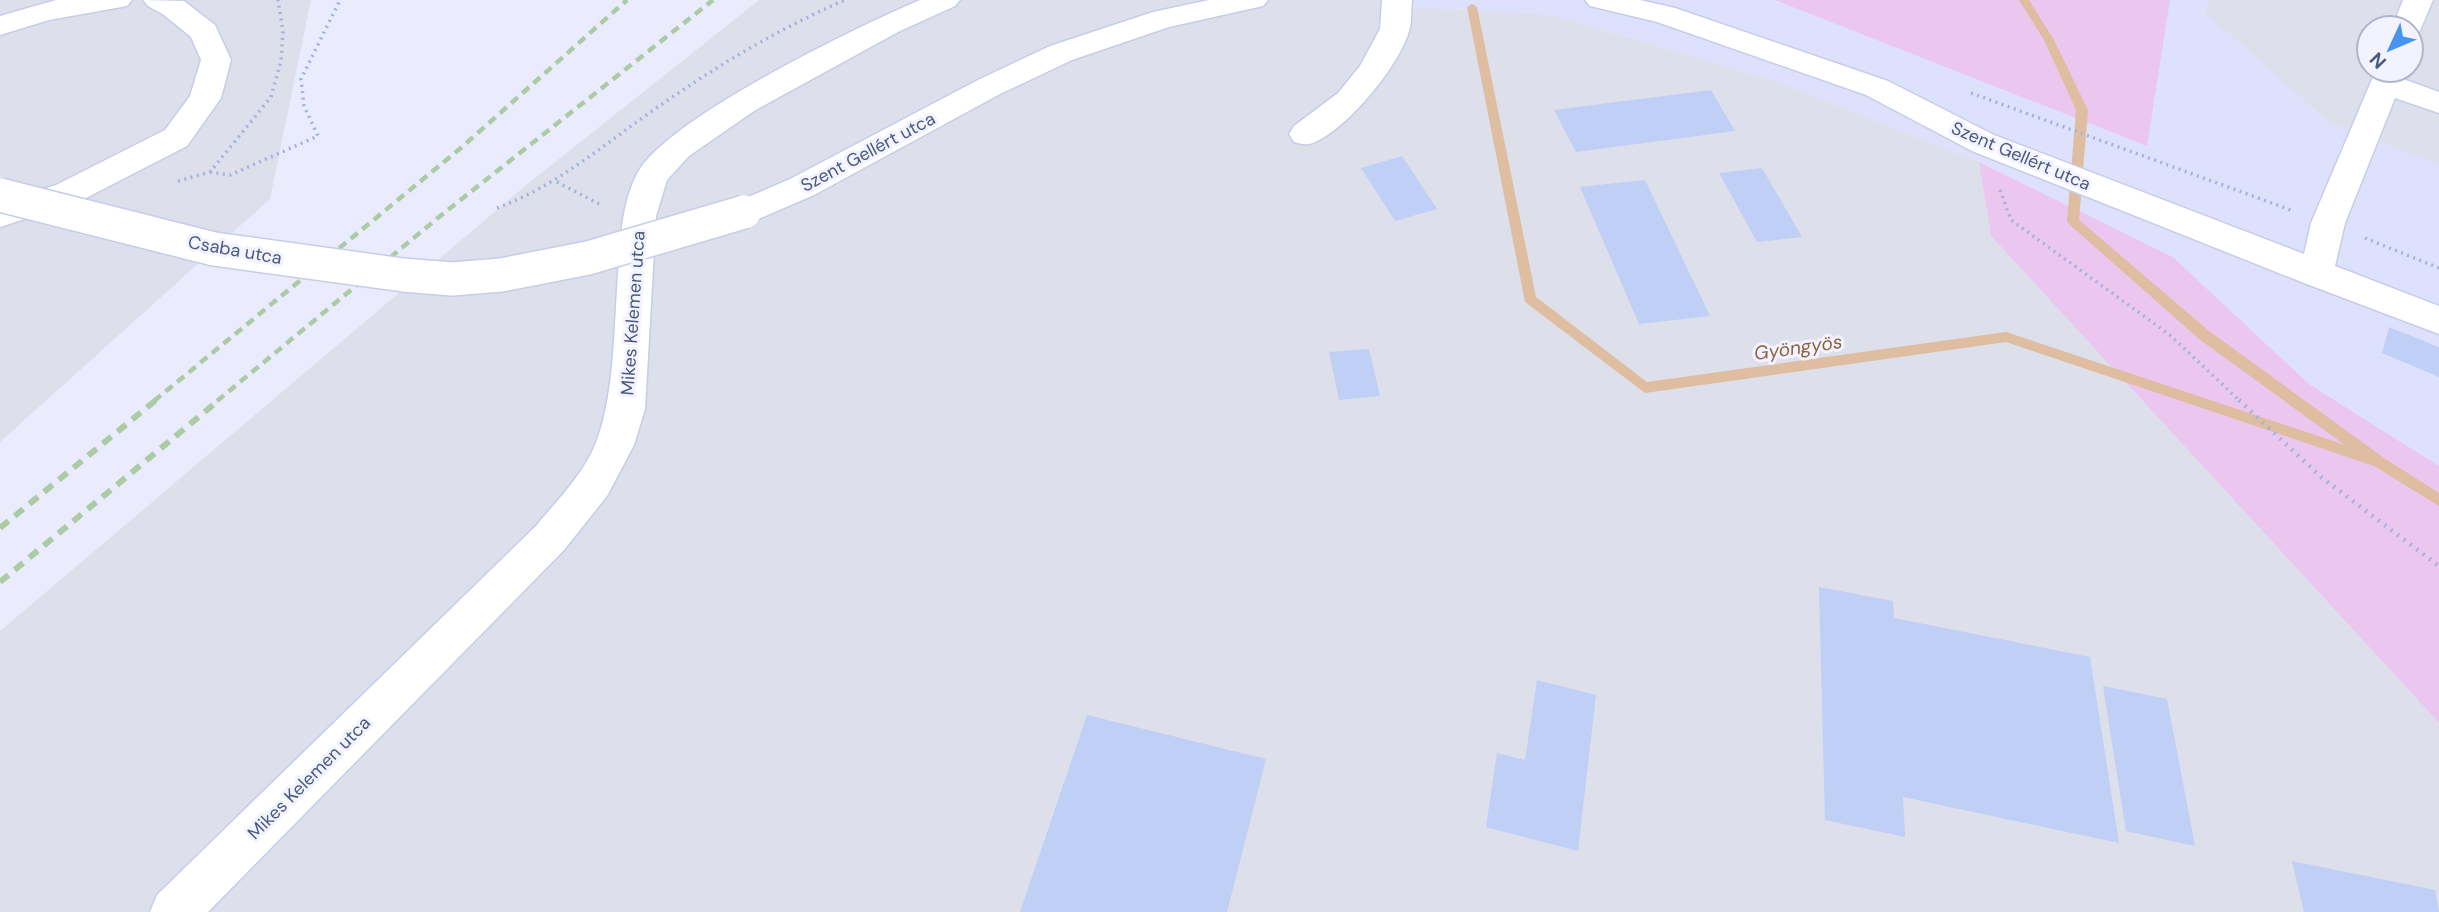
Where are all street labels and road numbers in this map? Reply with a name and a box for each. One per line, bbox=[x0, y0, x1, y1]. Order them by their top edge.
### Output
street label: Szent Gellért utca bbox=[797, 106, 939, 198]
street label: Szent Gellért utca bbox=[1948, 116, 2094, 196]
street label: Csaba utca bbox=[186, 230, 284, 270]
street label: Mikes Kelemen utca bbox=[615, 230, 651, 396]
street label: Mikes Kelemen utca bbox=[242, 711, 376, 845]

